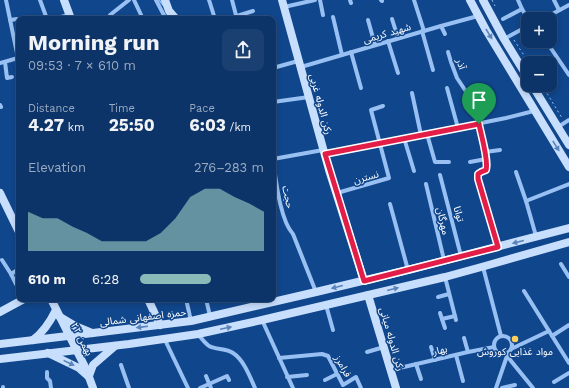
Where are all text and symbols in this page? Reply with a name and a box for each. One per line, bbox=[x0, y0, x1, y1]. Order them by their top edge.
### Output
map controls bbox=[521, 12, 557, 92]
button: + bbox=[521, 12, 557, 48]
street label: شهید کریمی bbox=[362, 21, 413, 46]
one-way arrow bbox=[485, 28, 492, 40]
button: share bbox=[222, 29, 264, 71]
text: Morning run bbox=[28, 30, 160, 55]
street label: آذر bbox=[453, 56, 468, 72]
button: − bbox=[521, 56, 557, 92]
text: 09:53 · 7 × 610 m bbox=[28, 58, 136, 73]
street label: رکن الدوله غربی bbox=[307, 72, 334, 136]
pin bbox=[462, 83, 496, 124]
icon: arrive bbox=[468, 89, 490, 111]
text: Distance bbox=[28, 102, 75, 115]
text: Time bbox=[109, 102, 135, 115]
text: Pace bbox=[189, 102, 215, 115]
text: 4.27 bbox=[28, 115, 64, 135]
text: 25:50 bbox=[109, 115, 155, 135]
text: 6:03 bbox=[189, 115, 226, 135]
text: km bbox=[64, 121, 84, 134]
text: /km bbox=[226, 121, 251, 134]
one-way arrow bbox=[552, 140, 559, 152]
text: Elevation bbox=[28, 160, 86, 175]
text: 276–283 m bbox=[194, 160, 264, 175]
street label: نسترن bbox=[352, 168, 380, 187]
street label: حجت bbox=[280, 185, 296, 210]
street label: توانا bbox=[451, 205, 466, 223]
street label: مهرگان bbox=[434, 206, 451, 236]
one-way arrow bbox=[512, 239, 524, 245]
text: 610 m bbox=[28, 272, 66, 287]
text: 6:28 bbox=[92, 272, 119, 287]
one-way arrow bbox=[331, 285, 344, 291]
one-way arrow bbox=[387, 286, 399, 292]
street label: حمزه اصفهانی شمالی bbox=[99, 306, 187, 329]
street label: رکن الدوله میانی bbox=[377, 306, 406, 373]
street label: ۲۲ بهمن bbox=[69, 321, 95, 358]
one-way arrow bbox=[136, 324, 148, 331]
one-way arrow bbox=[219, 325, 232, 331]
marker: مواد غذایی کوروش bbox=[510, 334, 520, 344]
street label: بهار bbox=[431, 343, 449, 358]
place label: مواد غذایی کوروش bbox=[477, 346, 553, 358]
street label: فرامرز bbox=[331, 352, 354, 380]
one-way arrow bbox=[63, 360, 74, 366]

